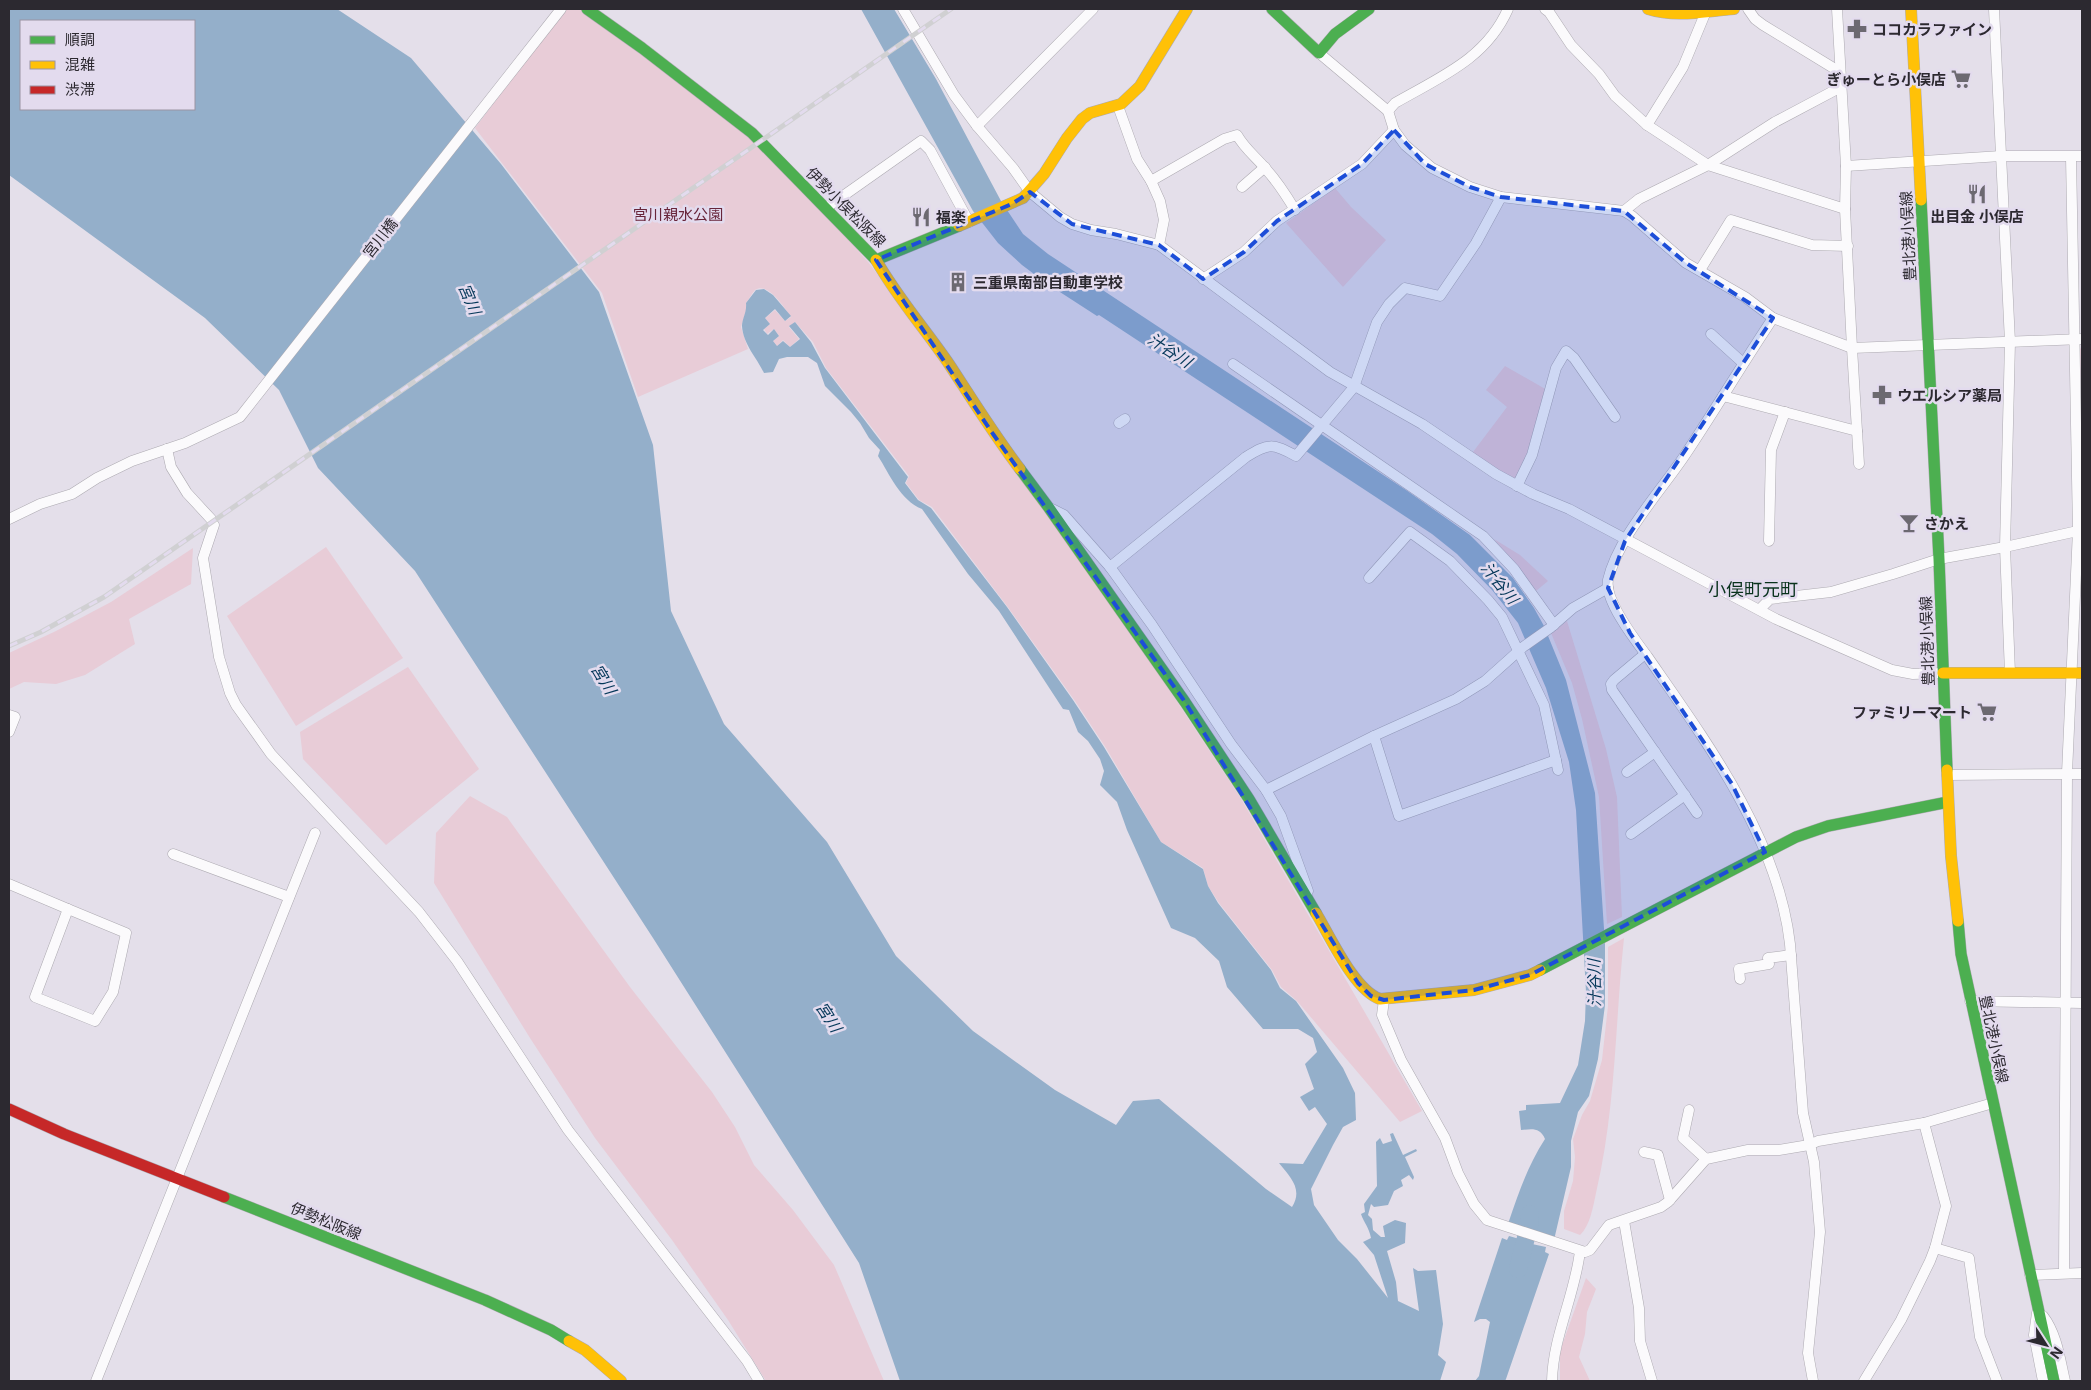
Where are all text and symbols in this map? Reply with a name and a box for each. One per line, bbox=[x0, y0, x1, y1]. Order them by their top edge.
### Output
pharmacy icon: ココカラファイン bbox=[1846, 18, 1868, 40]
legend bbox=[20, 20, 195, 110]
place label: ココカラファイン bbox=[1872, 20, 1992, 39]
text: 順調 bbox=[65, 30, 95, 49]
text: 混雑 bbox=[65, 55, 95, 74]
supermarket icon: ぎゅーとら小俣店 bbox=[1950, 68, 1972, 90]
place label: ぎゅーとら小俣店 bbox=[1826, 70, 1946, 89]
text: 渋滞 bbox=[65, 80, 95, 99]
street label: 伊勢小俣松阪線 bbox=[802, 163, 890, 251]
restaurant icon: 出目金 小俣店 bbox=[1966, 183, 1988, 205]
street label: 豊北港小俣線 bbox=[1896, 191, 1920, 281]
park label: 宮川親水公園 bbox=[633, 205, 723, 224]
restaurant icon: 福楽 bbox=[910, 206, 932, 228]
place label: 出目金 小俣店 bbox=[1930, 207, 2024, 226]
place label: 福楽 bbox=[935, 208, 966, 227]
street label: 宮川橋 bbox=[359, 214, 401, 262]
building icon: 三重県南部自動車学校 bbox=[947, 271, 969, 293]
place label: 三重県南部自動車学校 bbox=[973, 273, 1123, 292]
water label: 宮川 bbox=[455, 280, 486, 319]
water label: 汁谷川 bbox=[1144, 329, 1197, 373]
pharmacy icon: ウエルシア薬局 bbox=[1871, 384, 1893, 406]
place label: ウエルシア薬局 bbox=[1897, 386, 2002, 405]
bar icon: さかえ bbox=[1898, 512, 1920, 534]
place label: さかえ bbox=[1924, 514, 1969, 533]
water label: 汁谷川 bbox=[1477, 558, 1524, 609]
district label: 小俣町元町 bbox=[1708, 579, 1798, 600]
street label: 豊北港小俣線 bbox=[1916, 596, 1938, 686]
water label: 宮川 bbox=[587, 660, 622, 700]
supermarket icon: ファミリーマート bbox=[1976, 701, 1998, 723]
place label: ファミリーマート bbox=[1852, 703, 1972, 722]
water label: 汁谷川 bbox=[1584, 957, 1604, 1007]
street label: 豊北港小俣線 bbox=[1975, 993, 2013, 1085]
water label: 宮川 bbox=[812, 998, 847, 1038]
street label: 伊勢松阪線 bbox=[288, 1198, 364, 1244]
north arrow bbox=[2021, 1320, 2071, 1370]
text: N bbox=[2047, 1344, 2067, 1362]

